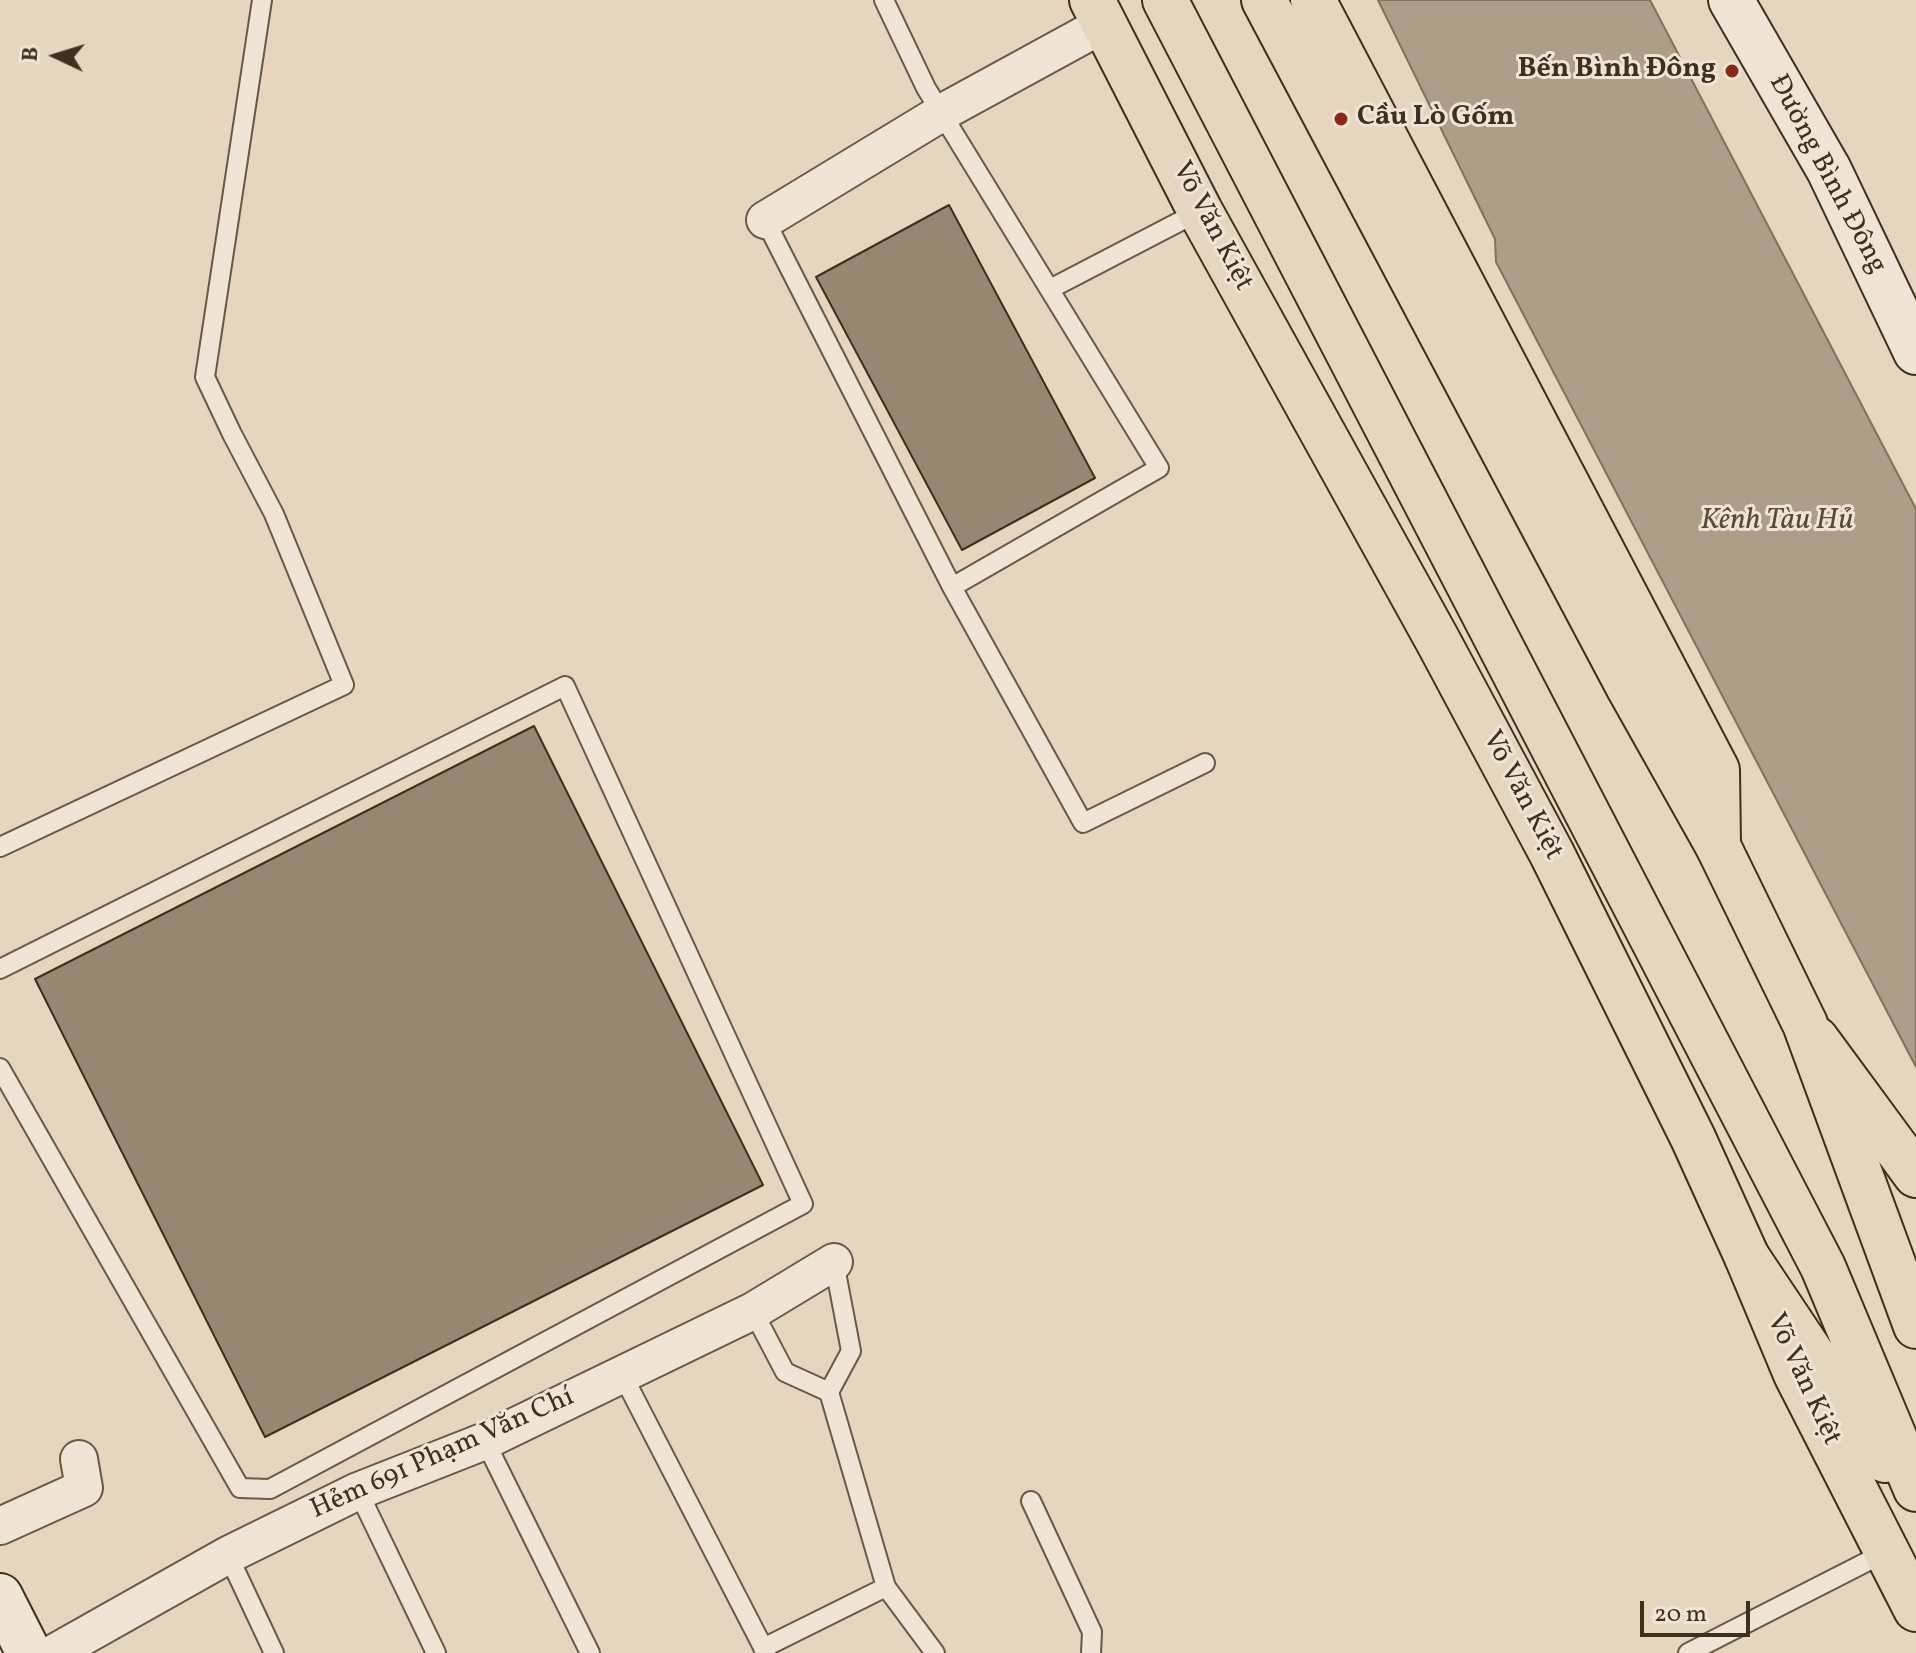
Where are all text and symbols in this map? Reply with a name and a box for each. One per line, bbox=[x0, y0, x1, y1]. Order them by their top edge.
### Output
north arrow bbox=[16, 16, 96, 96]
text: B bbox=[16, 46, 48, 63]
place label: Bến Bình Đông bbox=[1518, 54, 1716, 88]
marker: Bến Bình Đông bbox=[1723, 62, 1741, 80]
street label: Đường Bình Đông bbox=[1759, 70, 1893, 280]
place label: Cầu Lò Gốm bbox=[1357, 102, 1514, 136]
marker: Cầu Lò Gốm bbox=[1332, 110, 1350, 128]
street label: Võ Văn Kiệt bbox=[1163, 157, 1259, 297]
water label: Kênh Tàu Hủ bbox=[1701, 504, 1853, 540]
street label: Võ Văn Kiệt bbox=[1473, 726, 1569, 866]
street label: Võ Văn Kiệt bbox=[1757, 1309, 1847, 1451]
street label: Hẻm 691 Phạm Văn Chí bbox=[306, 1382, 580, 1528]
scale bar bbox=[1644, 1585, 1754, 1635]
text: 20 m bbox=[1654, 1598, 1707, 1632]

